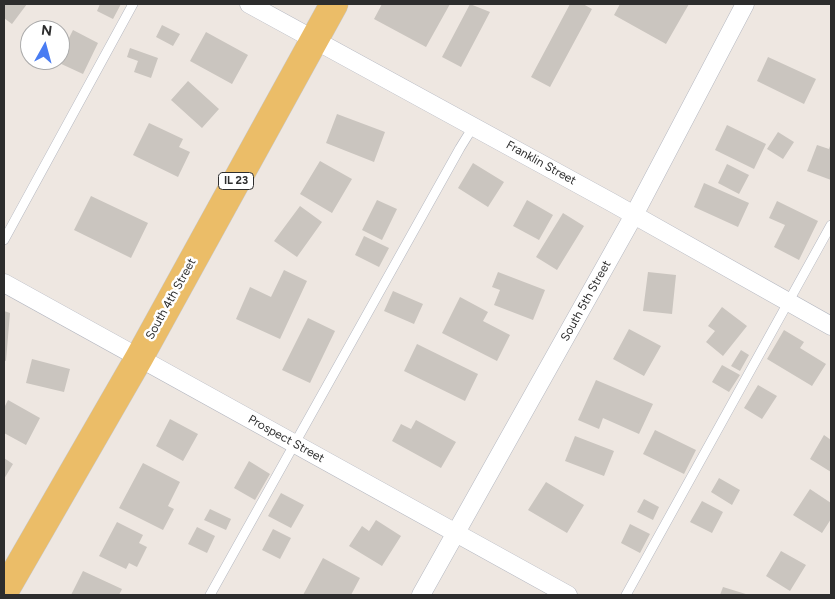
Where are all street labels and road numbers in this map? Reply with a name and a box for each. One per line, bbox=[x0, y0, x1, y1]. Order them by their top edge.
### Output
street label: Franklin Street bbox=[503, 138, 579, 188]
road number: IL 23 bbox=[218, 172, 254, 190]
street label: South 4th Street bbox=[143, 256, 199, 342]
street label: South 5th Street bbox=[558, 258, 614, 344]
street label: Prospect Street bbox=[245, 412, 327, 466]

